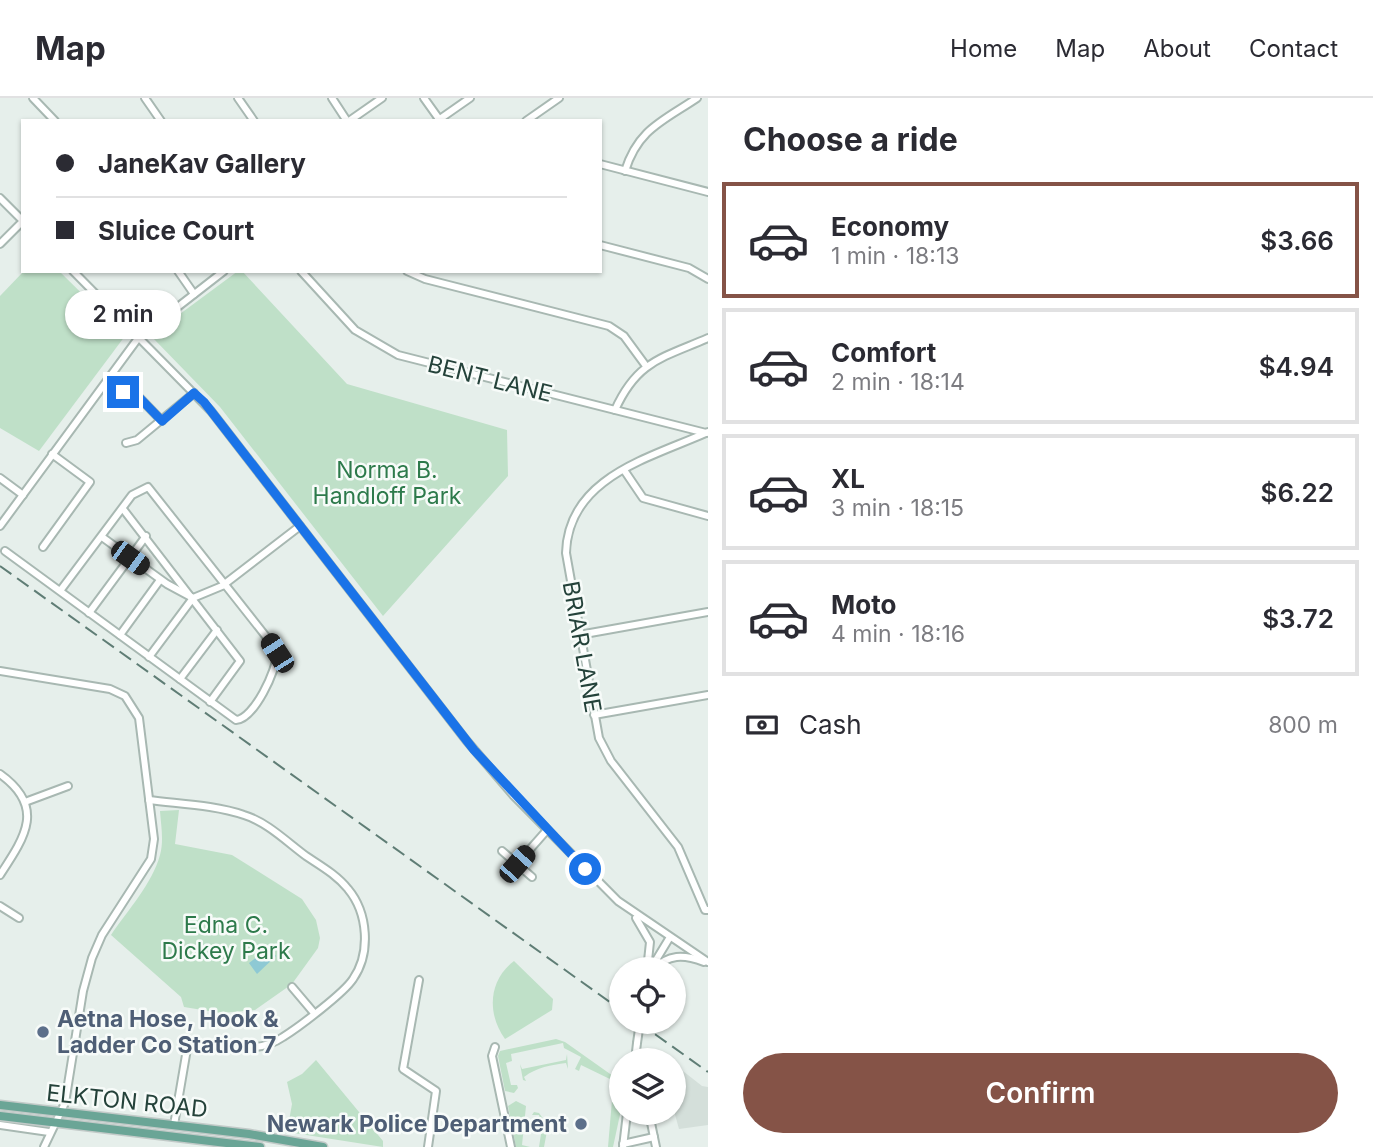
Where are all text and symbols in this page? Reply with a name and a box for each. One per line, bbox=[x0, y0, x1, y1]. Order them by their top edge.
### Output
text: Map bbox=[35, 28, 106, 68]
text: Home bbox=[950, 34, 1017, 63]
text: Map bbox=[1055, 34, 1105, 63]
text: About bbox=[1143, 34, 1211, 63]
text: Contact bbox=[1249, 34, 1338, 63]
text: Choose a ride bbox=[743, 120, 958, 159]
text: JaneKav Gallery bbox=[98, 148, 306, 179]
icon: car bbox=[747, 209, 810, 272]
text: Economy bbox=[831, 211, 949, 242]
text: Sluice Court bbox=[98, 215, 254, 246]
text: $3.66 bbox=[1260, 225, 1334, 256]
text: 1 min · 18:13 bbox=[831, 242, 959, 270]
callout: 2 min bbox=[65, 290, 181, 340]
text: 2 min bbox=[93, 300, 153, 328]
icon: car bbox=[747, 335, 810, 398]
text: Comfort bbox=[831, 337, 936, 368]
street label: BENT LANE bbox=[425, 350, 555, 408]
text: $4.94 bbox=[1259, 351, 1334, 382]
text: 2 min · 18:14 bbox=[831, 368, 965, 396]
route end bbox=[107, 376, 139, 408]
park label: Norma B. Handloff Park bbox=[313, 456, 462, 510]
icon: car bbox=[747, 461, 810, 524]
text: XL bbox=[831, 463, 865, 494]
text: $6.22 bbox=[1261, 477, 1334, 508]
text: 3 min · 18:15 bbox=[831, 494, 964, 522]
car bbox=[107, 537, 154, 579]
street label: BRIAR LANE bbox=[557, 579, 607, 715]
icon: car bbox=[747, 587, 810, 650]
text: Moto bbox=[831, 589, 896, 620]
text: $3.72 bbox=[1262, 603, 1334, 634]
text: 4 min · 18:16 bbox=[831, 620, 965, 648]
car bbox=[257, 630, 298, 676]
icon: cash bbox=[743, 706, 781, 744]
text: Cash bbox=[799, 709, 862, 740]
text: 800 m bbox=[1268, 711, 1338, 739]
car bbox=[496, 841, 539, 887]
route start bbox=[569, 853, 601, 885]
park label: Edna C. Dickey Park bbox=[161, 911, 291, 965]
map controls bbox=[609, 957, 686, 1125]
button: locate bbox=[609, 957, 686, 1034]
place label: Aetna Hose, Hook & Ladder Co Station 7 bbox=[57, 1005, 279, 1059]
marker: Aetna Hose, Hook & Ladder Co Station 7 bbox=[35, 1024, 51, 1040]
button: layers bbox=[609, 1048, 686, 1125]
button: Confirm bbox=[743, 1053, 1338, 1133]
street label: ELKTON ROAD bbox=[45, 1079, 209, 1123]
place label: Newark Police Department bbox=[267, 1110, 568, 1138]
marker: Newark Police Department bbox=[573, 1116, 589, 1132]

